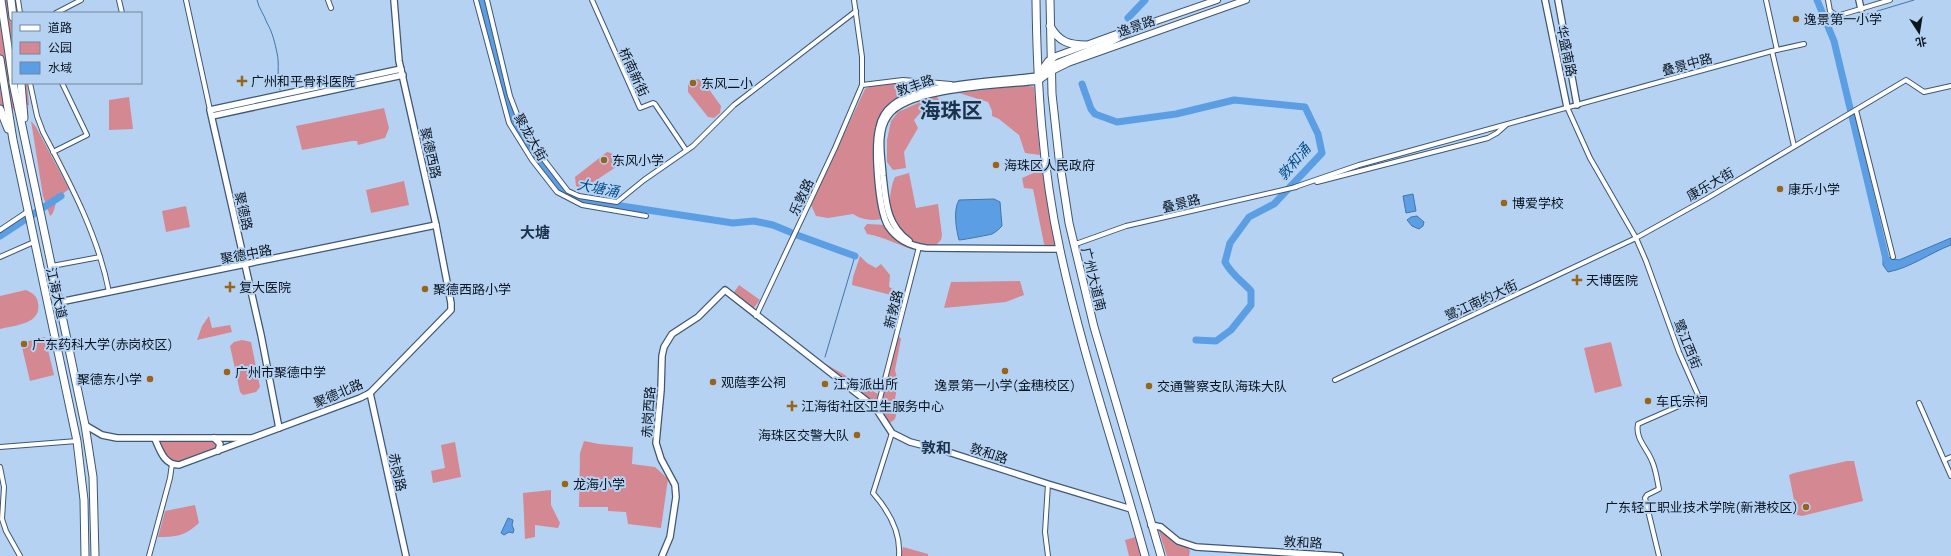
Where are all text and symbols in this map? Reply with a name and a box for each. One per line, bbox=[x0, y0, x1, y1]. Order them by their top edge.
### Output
place label: 逸景第一小学 bbox=[1804, 10, 1882, 28]
street label: 逸景路 bbox=[1115, 11, 1157, 41]
legend bbox=[12, 12, 142, 84]
north arrow bbox=[1899, 12, 1939, 52]
marker: 逸景第一小学 bbox=[1791, 14, 1801, 24]
text: 道路 bbox=[48, 19, 72, 36]
street label: 华盛南路 bbox=[1553, 24, 1581, 78]
text: 北 bbox=[1914, 34, 1928, 51]
text: 公园 bbox=[48, 39, 72, 56]
street label: 桥南新街 bbox=[615, 45, 653, 99]
street label: 叠景中路 bbox=[1660, 49, 1714, 79]
text: 水域 bbox=[48, 59, 72, 76]
street label: 敦丰路 bbox=[894, 70, 936, 100]
place label: 广州和平骨科医院 bbox=[251, 72, 355, 90]
place label: 东风二小 bbox=[701, 74, 753, 92]
marker: 广州和平骨科医院 bbox=[236, 75, 248, 87]
marker: 东风二小 bbox=[688, 78, 698, 88]
district label: 海珠区 bbox=[920, 96, 983, 124]
street label: 聚龙大街 bbox=[510, 110, 552, 164]
street label: 聚德西路 bbox=[416, 126, 446, 180]
water label: 敦和涌 bbox=[1273, 138, 1316, 184]
place label: 东风小学 bbox=[612, 151, 664, 169]
marker: 东风小学 bbox=[599, 155, 609, 165]
place label: 海珠区人民政府 bbox=[1004, 156, 1095, 174]
marker: 海珠区人民政府 bbox=[991, 160, 1001, 170]
street label: 康乐大街 bbox=[1683, 163, 1737, 205]
water label: 大塘涌 bbox=[576, 174, 622, 201]
street label: 乐敦路 bbox=[785, 176, 817, 218]
place label: 康乐小学 bbox=[1788, 180, 1840, 198]
marker: 康乐小学 bbox=[1775, 184, 1785, 194]
street label: 聚德路 bbox=[231, 190, 257, 232]
street label: 叠景路 bbox=[1160, 190, 1202, 216]
place label: 博爱学校 bbox=[1512, 194, 1564, 212]
marker: 博爱学校 bbox=[1499, 198, 1509, 208]
district label: 大塘 bbox=[520, 222, 550, 243]
street label: 聚德中路 bbox=[219, 240, 273, 268]
street label: 广州大道南 bbox=[1077, 245, 1111, 313]
street label: 江海大道 bbox=[42, 266, 72, 320]
place label: 天博医院 bbox=[1586, 271, 1638, 289]
marker: 天博医院 bbox=[1571, 274, 1583, 286]
street label: 鹭江南约大街 bbox=[1442, 275, 1520, 325]
place label: 复大医院 bbox=[239, 278, 291, 296]
place label: 聚德西路小学 bbox=[433, 280, 511, 298]
marker: 复大医院 bbox=[224, 281, 236, 293]
marker: 聚德西路小学 bbox=[420, 284, 430, 294]
street label: 新敦路 bbox=[880, 288, 906, 330]
street label: 鹭江西街 bbox=[1670, 317, 1706, 371]
place label: 广东药科大学(赤岗校区) bbox=[32, 335, 173, 353]
marker: 广东药科大学(赤岗校区) bbox=[19, 339, 29, 349]
place label: 广州市聚德中学 bbox=[235, 363, 326, 381]
marker: 逸景第一小学(金穗校区) bbox=[1000, 366, 1010, 376]
marker: 广州市聚德中学 bbox=[222, 367, 232, 377]
place label: 聚德东小学 bbox=[77, 370, 142, 388]
place label: 观蔭李公祠 bbox=[721, 373, 786, 391]
marker: 聚德东小学 bbox=[145, 374, 155, 384]
street label: 聚德北路 bbox=[311, 375, 365, 411]
place label: 江海派出所 bbox=[833, 375, 898, 393]
place label: 逸景第一小学(金穗校区) bbox=[934, 376, 1076, 394]
marker: 观蔭李公祠 bbox=[708, 377, 718, 387]
place label: 交通警察支队海珠大队 bbox=[1157, 377, 1287, 395]
marker: 江海派出所 bbox=[820, 379, 830, 389]
marker: 交通警察支队海珠大队 bbox=[1144, 381, 1154, 391]
street label: 赤岗西路 bbox=[637, 385, 659, 439]
place label: 车氏宗祠 bbox=[1656, 392, 1708, 410]
marker: 车氏宗祠 bbox=[1643, 396, 1653, 406]
place label: 江海街社区卫生服务中心 bbox=[801, 397, 944, 415]
marker: 江海街社区卫生服务中心 bbox=[786, 400, 798, 412]
place label: 海珠区交警大队 bbox=[758, 426, 849, 444]
marker: 海珠区交警大队 bbox=[852, 430, 862, 440]
district label: 敦和 bbox=[921, 437, 951, 458]
street label: 敦和路 bbox=[968, 438, 1010, 468]
street label: 赤岗路 bbox=[385, 451, 411, 493]
place label: 龙海小学 bbox=[573, 475, 625, 493]
marker: 龙海小学 bbox=[560, 479, 570, 489]
place label: 广东轻工职业技术学院(新港校区) bbox=[1605, 498, 1798, 516]
marker: 广东轻工职业技术学院(新港校区) bbox=[1801, 502, 1811, 512]
street label: 敦和路 bbox=[1283, 532, 1323, 552]

